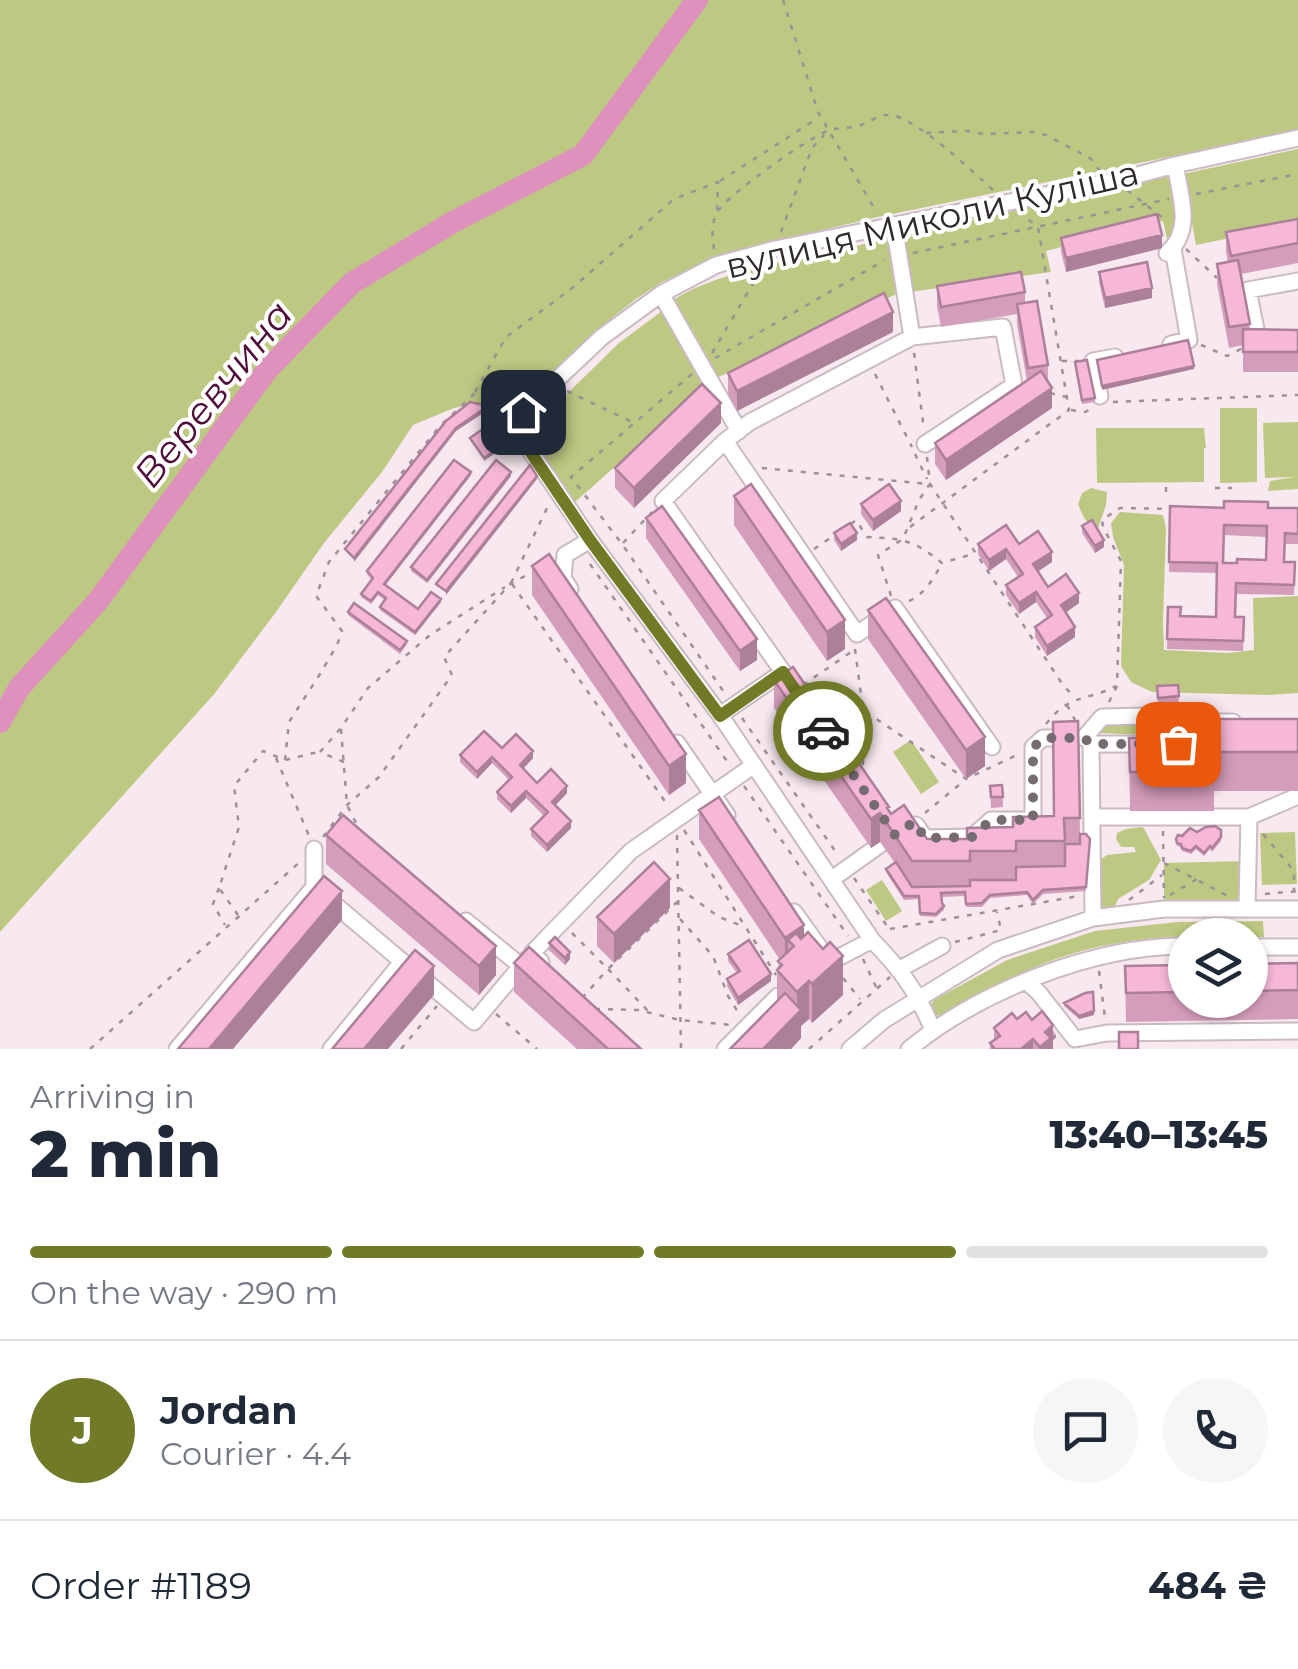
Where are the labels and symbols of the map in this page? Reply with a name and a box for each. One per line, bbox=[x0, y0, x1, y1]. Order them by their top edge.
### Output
street label: вулиця Миколи Куліша bbox=[721, 151, 1143, 287]
water label: Веревчина bbox=[124, 291, 302, 497]
pin bbox=[481, 370, 566, 455]
courier bbox=[773, 681, 873, 781]
pin bbox=[1136, 702, 1221, 787]

